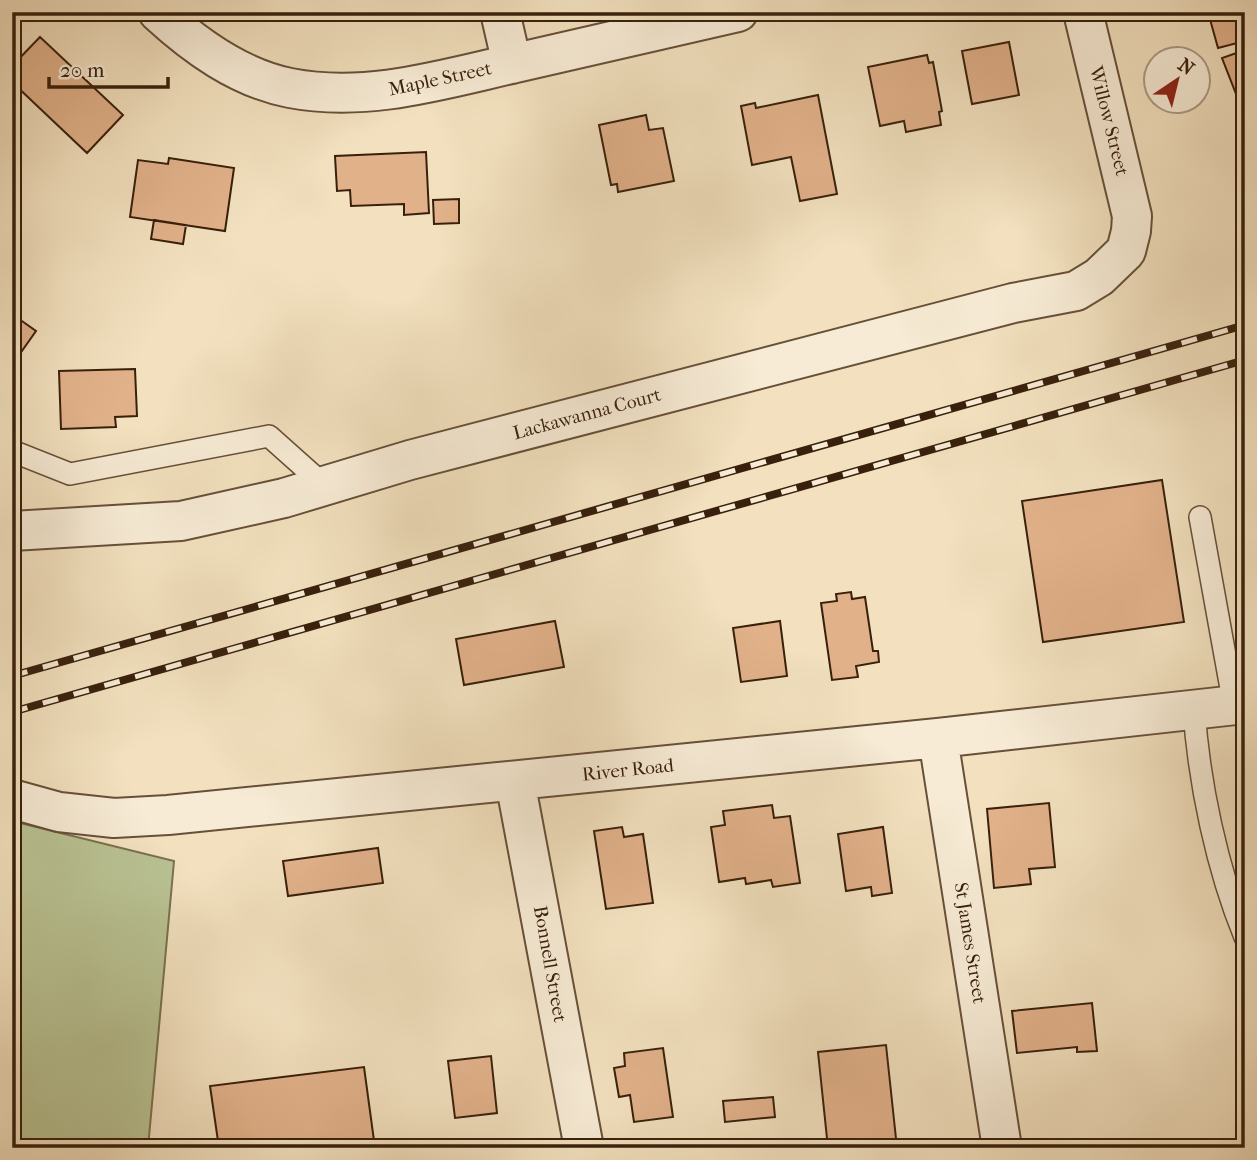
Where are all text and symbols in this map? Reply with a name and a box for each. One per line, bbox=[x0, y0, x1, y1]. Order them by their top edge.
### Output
scale bar bbox=[49, 46, 168, 90]
north arrow bbox=[1142, 46, 1212, 116]
text: N bbox=[1174, 54, 1199, 80]
street label: Maple Street bbox=[386, 57, 494, 101]
text: 20 m bbox=[60, 58, 105, 82]
street label: Willow Street bbox=[1085, 63, 1133, 178]
street label: Lackawanna Court bbox=[511, 384, 664, 444]
street label: River Road bbox=[581, 754, 676, 786]
street label: St James Street bbox=[950, 881, 990, 1005]
street label: Bonnell Street bbox=[529, 904, 571, 1024]

